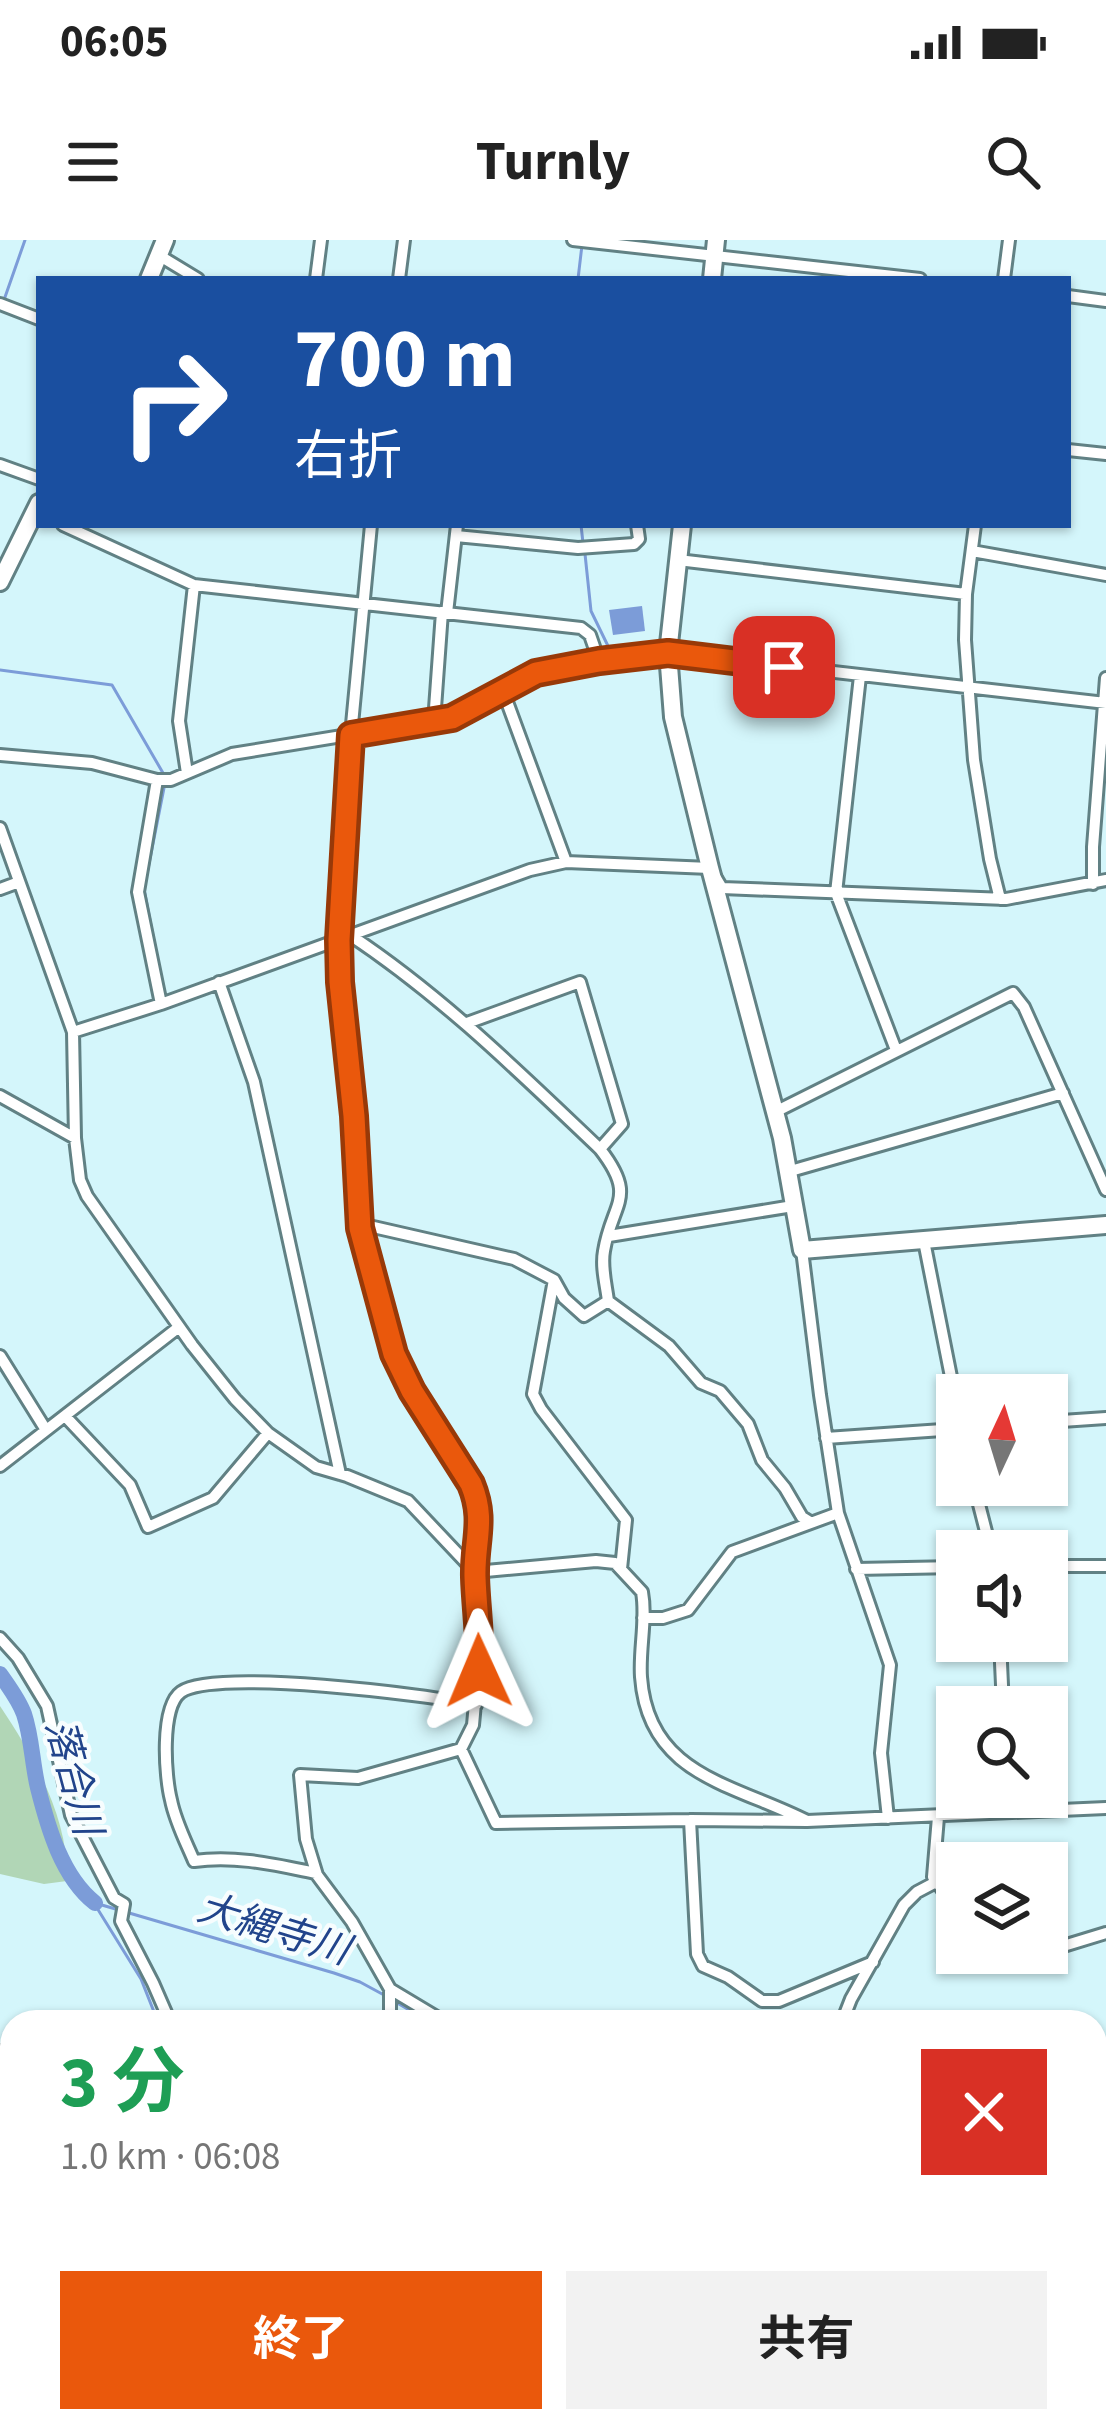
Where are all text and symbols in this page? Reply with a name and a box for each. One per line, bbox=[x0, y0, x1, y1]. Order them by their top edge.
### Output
text: 06:05 bbox=[60, 10, 169, 74]
text: Turnly bbox=[476, 124, 630, 201]
icon: menu bbox=[60, 129, 126, 195]
icon: search bbox=[980, 129, 1046, 195]
text: 700 m bbox=[294, 300, 516, 420]
icon: right bbox=[96, 324, 252, 480]
text: 右折 bbox=[294, 419, 402, 496]
pin bbox=[733, 616, 835, 718]
icon: arrive bbox=[751, 634, 817, 700]
north arrow bbox=[936, 1374, 1068, 1506]
map controls bbox=[936, 1374, 1068, 1974]
button: sound bbox=[936, 1530, 1068, 1662]
position arrow bbox=[416, 1608, 542, 1734]
button: search bbox=[936, 1686, 1068, 1818]
water label: 落合川 bbox=[31, 1714, 116, 1845]
button: layers bbox=[936, 1842, 1068, 1974]
water label: 大縄寺川 bbox=[191, 1880, 360, 1981]
text: 3 分 bbox=[60, 2032, 184, 2135]
button: close bbox=[921, 2049, 1047, 2175]
text: 1.0 km · 06:08 bbox=[60, 2129, 280, 2185]
button: 終了 bbox=[60, 2271, 542, 2409]
button: 共有 bbox=[566, 2271, 1047, 2409]

